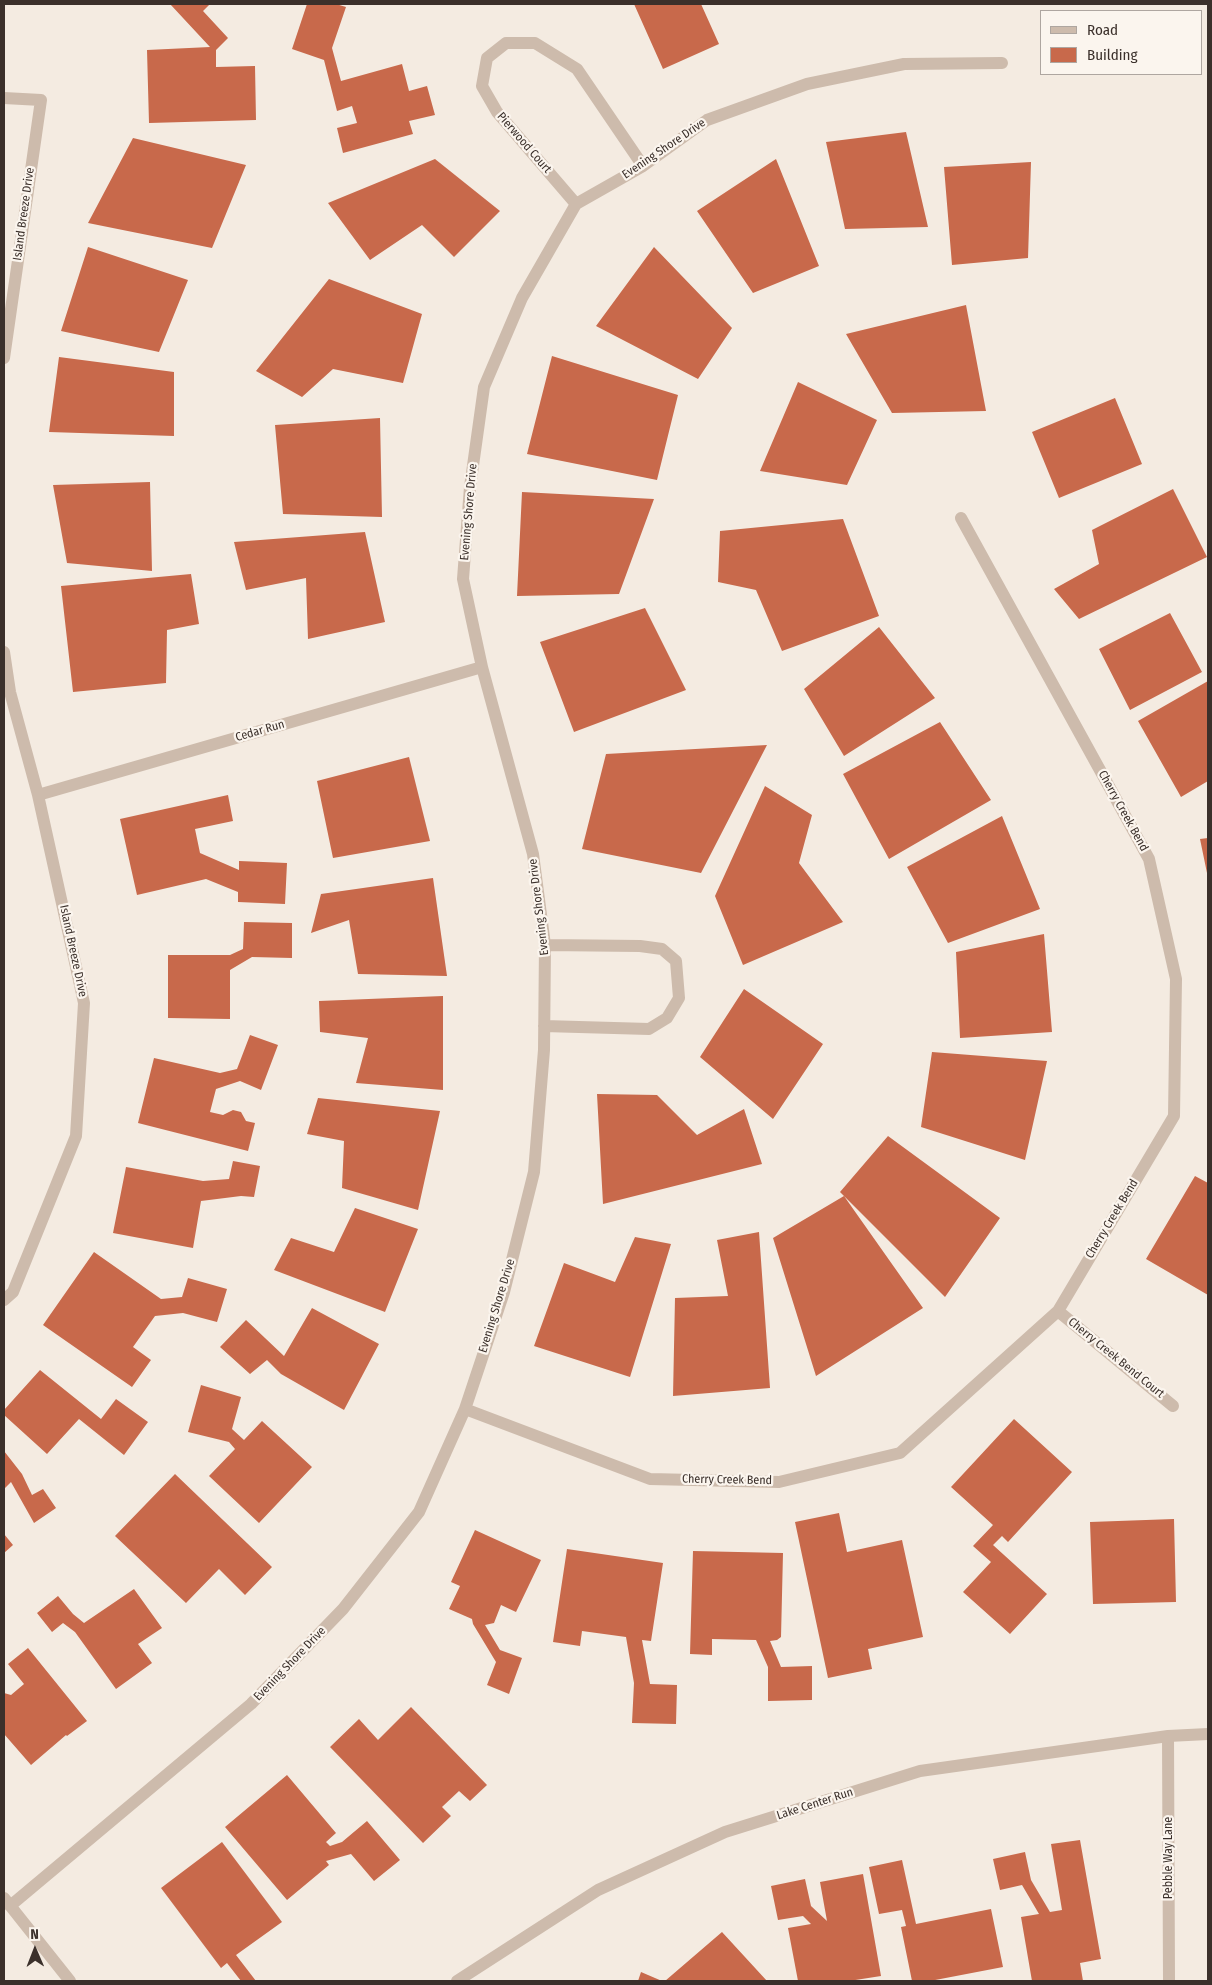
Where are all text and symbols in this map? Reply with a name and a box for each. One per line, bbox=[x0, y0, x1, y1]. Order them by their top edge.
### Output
legend bbox=[1040, 10, 1202, 75]
text: Road bbox=[1087, 21, 1118, 39]
text: Building bbox=[1087, 46, 1138, 64]
street label: Pierwood Court bbox=[494, 110, 554, 176]
street label: Evening Shore Drive bbox=[620, 116, 708, 182]
street label: Island Breeze Drive bbox=[10, 167, 38, 261]
street label: Evening Shore Drive bbox=[458, 463, 480, 561]
street label: Cedar Run bbox=[234, 717, 286, 745]
street label: Cherry Creek Bend bbox=[1095, 768, 1151, 854]
street label: Evening Shore Drive bbox=[526, 858, 552, 956]
street label: Island Breeze Drive bbox=[56, 904, 90, 998]
street label: Cherry Creek Bend bbox=[1083, 1177, 1141, 1261]
street label: Evening Shore Drive bbox=[476, 1257, 518, 1355]
street label: Cherry Creek Bend Court bbox=[1065, 1315, 1167, 1401]
street label: Cherry Creek Bend bbox=[682, 1472, 772, 1488]
street label: Evening Shore Drive bbox=[251, 1624, 329, 1704]
street label: Lake Center Run bbox=[775, 1785, 855, 1823]
street label: Pebble Way Lane bbox=[1162, 1817, 1176, 1899]
north arrow bbox=[10, 1925, 60, 1975]
text: N bbox=[30, 1926, 39, 1943]

